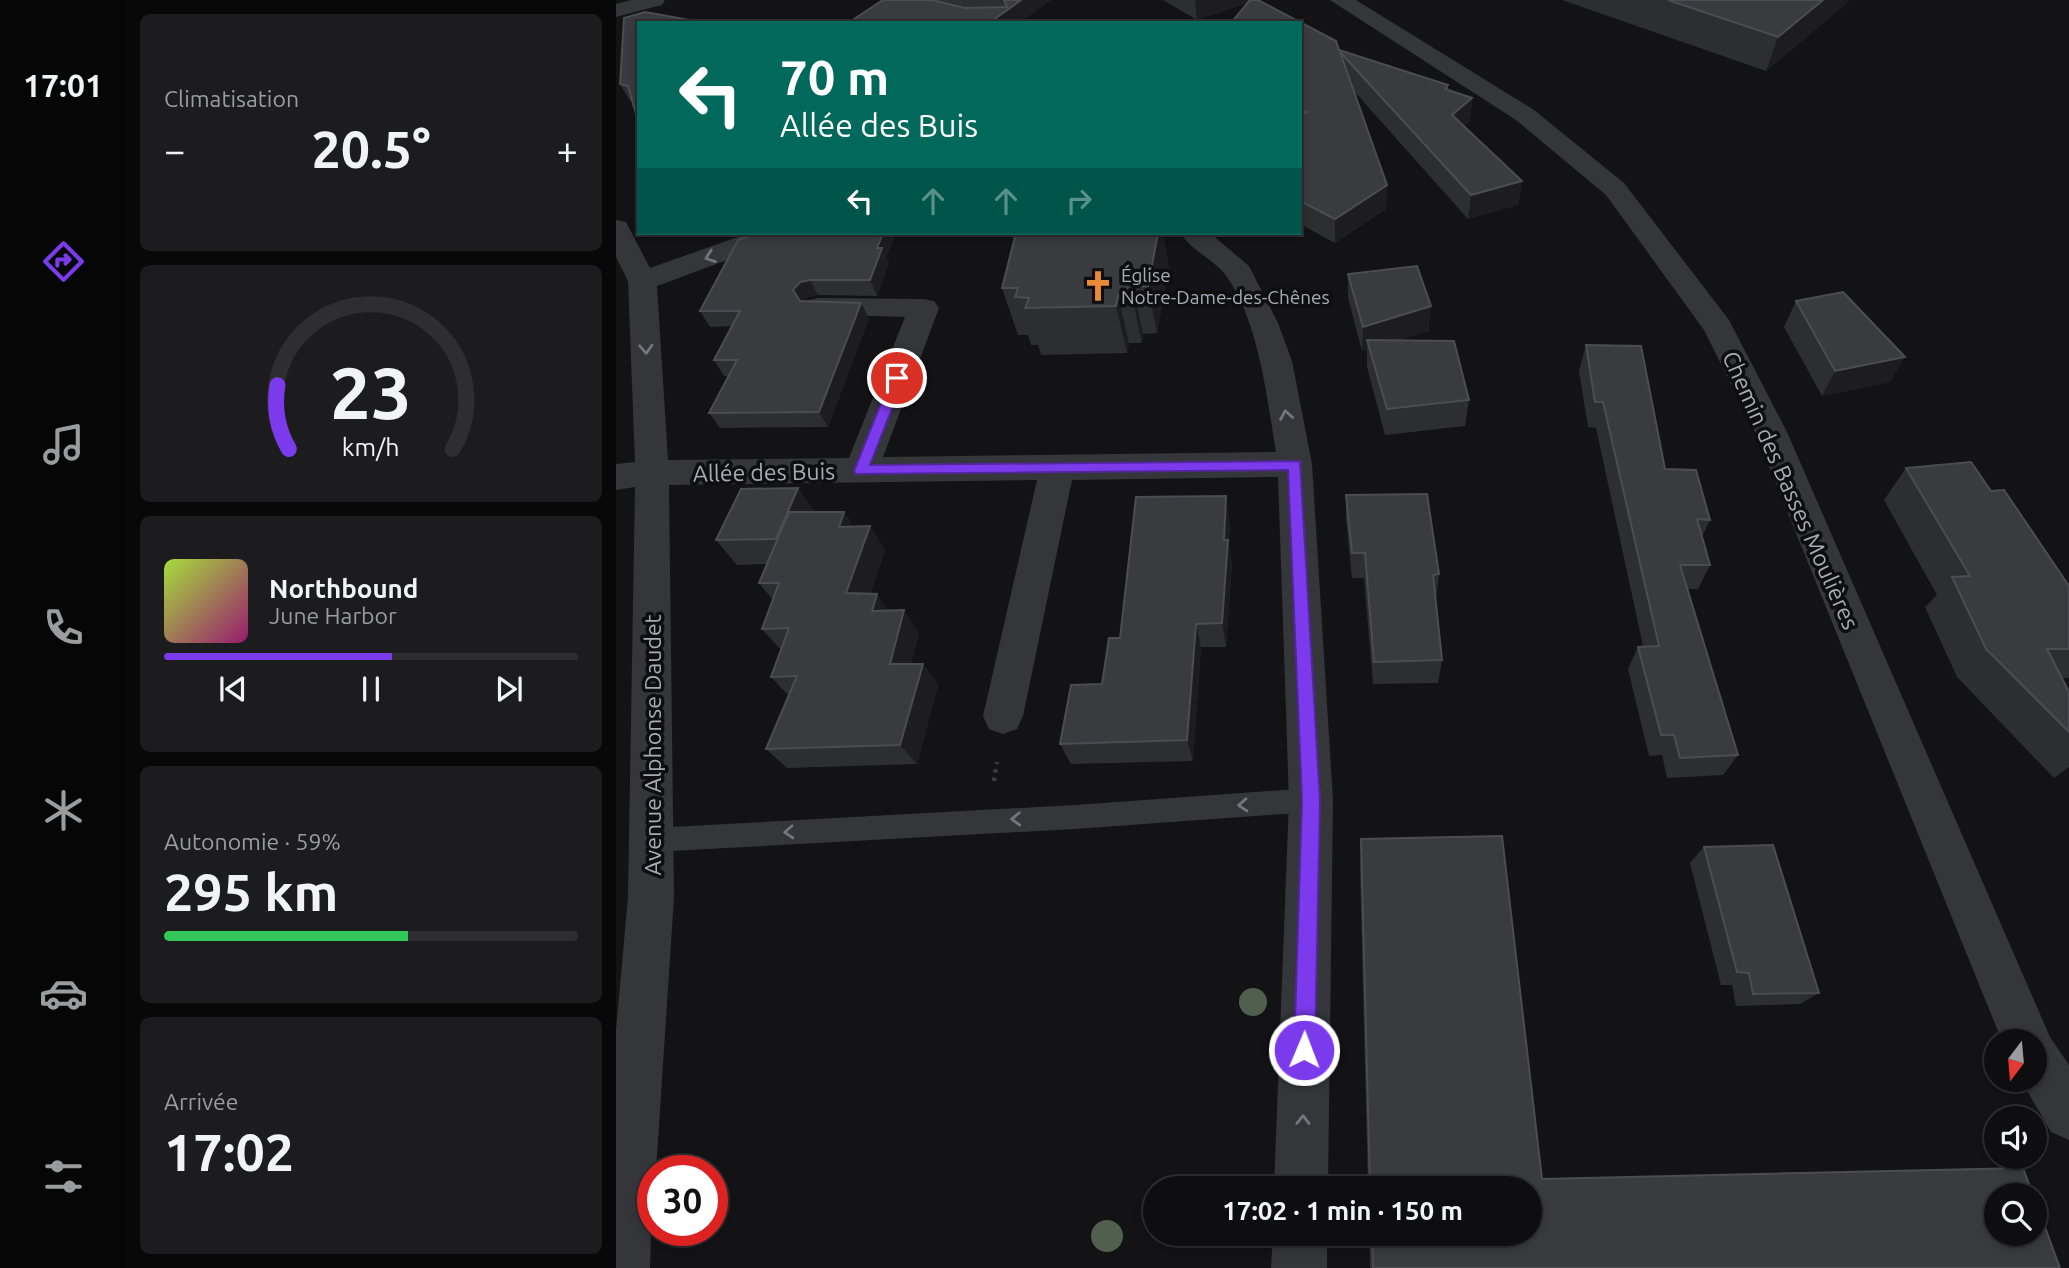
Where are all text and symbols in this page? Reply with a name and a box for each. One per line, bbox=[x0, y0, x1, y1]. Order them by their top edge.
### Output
icon: left bbox=[665, 49, 756, 140]
text: 70 m bbox=[780, 49, 889, 104]
text: 17:01 bbox=[23, 67, 103, 103]
text: Climatisation bbox=[164, 86, 299, 111]
text: Allée des Buis bbox=[780, 107, 978, 143]
text: 20.5° bbox=[311, 120, 431, 178]
text: − bbox=[164, 129, 185, 171]
text: + bbox=[557, 129, 578, 171]
icon: left bbox=[841, 182, 879, 220]
icon: ahead bbox=[914, 182, 952, 220]
icon: ahead bbox=[987, 182, 1025, 220]
icon: right bbox=[1060, 182, 1098, 220]
icon: directions bbox=[39, 237, 88, 286]
one-way arrow bbox=[704, 249, 716, 263]
place label: Église Notre-Dame-des-Chênes bbox=[1121, 264, 1330, 308]
church icon: Église Notre-Dame-des-Chênes bbox=[1081, 269, 1115, 303]
one-way arrow bbox=[638, 344, 653, 355]
street label: Chemin des Basses Moulières bbox=[1718, 347, 1864, 633]
pin bbox=[867, 348, 927, 408]
text: 23 bbox=[330, 352, 412, 434]
icon: arrive bbox=[878, 359, 916, 397]
one-way arrow bbox=[1279, 409, 1294, 421]
icon: music bbox=[39, 420, 88, 469]
text: km/h bbox=[342, 433, 400, 461]
street label: Allée des Buis bbox=[693, 458, 835, 486]
text: Northbound bbox=[269, 574, 418, 603]
icon: phone bbox=[39, 603, 88, 652]
text: June Harbor bbox=[269, 603, 397, 628]
street label: Avenue Alphonse Daudet bbox=[640, 614, 665, 876]
icon: previous bbox=[214, 670, 252, 708]
icon: pause bbox=[352, 670, 390, 708]
icon: next bbox=[490, 670, 528, 708]
icon: climate bbox=[39, 786, 88, 835]
one-way arrow bbox=[1237, 797, 1248, 812]
one-way arrow bbox=[1010, 811, 1020, 827]
one-way arrow bbox=[783, 824, 794, 839]
text: Autonomie · 59% bbox=[164, 829, 341, 854]
text: 295 km bbox=[164, 863, 338, 921]
icon: car bbox=[39, 969, 88, 1018]
position arrow bbox=[1267, 1013, 1341, 1087]
north arrow bbox=[1984, 1029, 2048, 1092]
map controls bbox=[1984, 1029, 2047, 1246]
text: Arrivée bbox=[164, 1089, 239, 1114]
button: sound bbox=[1984, 1106, 2047, 1169]
one-way arrow bbox=[1295, 1114, 1310, 1125]
text: 17:02 bbox=[164, 1123, 294, 1181]
icon: filters bbox=[39, 1152, 88, 1201]
speed limit sign: 30 bbox=[637, 1155, 728, 1246]
button: search bbox=[1984, 1183, 2047, 1246]
text: 17:02 · 1 min · 150 m bbox=[1222, 1196, 1463, 1225]

